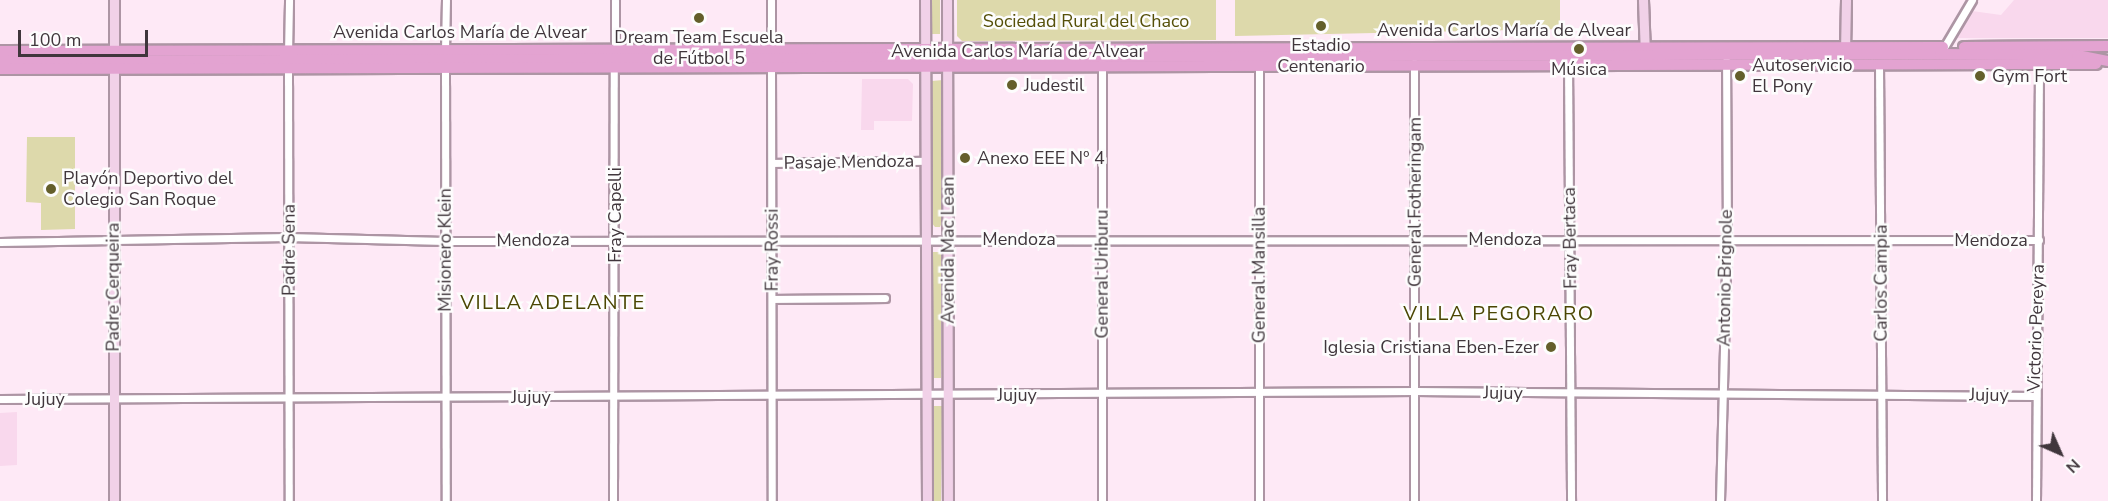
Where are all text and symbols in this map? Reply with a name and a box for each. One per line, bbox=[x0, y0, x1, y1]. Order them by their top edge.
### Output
park label: Sociedad Rural del Chaco bbox=[983, 10, 1189, 32]
marker: Dream Team Escuela de Fútbol 5 bbox=[692, 11, 706, 25]
scale bar bbox=[21, 18, 152, 56]
marker: Estadio Centenario bbox=[1314, 19, 1328, 33]
street label: Avenida Carlos María de Alvear bbox=[1377, 19, 1631, 41]
street label: Avenida Carlos María de Alvear bbox=[333, 21, 587, 43]
place label: Dream Team Escuela de Fútbol 5 bbox=[614, 27, 784, 70]
text: 100 m bbox=[29, 28, 81, 52]
place label: Estadio Centenario bbox=[1277, 35, 1365, 78]
street label: Avenida Carlos María de Alvear bbox=[891, 40, 1145, 62]
marker: Música bbox=[1572, 42, 1586, 56]
place label: Autoservicio El Pony bbox=[1752, 55, 1853, 98]
place label: Música bbox=[1551, 58, 1607, 80]
place label: Gym Fort bbox=[1992, 65, 2067, 87]
marker: Autoservicio El Pony bbox=[1733, 69, 1747, 83]
marker: Gym Fort bbox=[1973, 69, 1987, 83]
place label: Judestil bbox=[1024, 74, 1084, 96]
marker: Judestil bbox=[1005, 78, 1019, 92]
street label: General Fotheringam bbox=[1404, 117, 1426, 287]
place label: Anexo EEE Nº 4 bbox=[977, 147, 1105, 169]
street label: Pasaje Mendoza bbox=[784, 150, 914, 174]
marker: Anexo EEE Nº 4 bbox=[958, 151, 972, 165]
street label: Fray Capelli bbox=[604, 167, 626, 263]
place label: Playón Deportivo del Colegio San Roque bbox=[63, 168, 233, 210]
street label: Avenida Mac Lean bbox=[937, 176, 959, 324]
marker: Playón Deportivo del Colegio San Roque bbox=[44, 182, 58, 196]
street label: Fray Bertaca bbox=[1558, 187, 1582, 289]
street label: Misionero Klein bbox=[434, 188, 456, 312]
street label: Padre Sena bbox=[278, 204, 300, 296]
street label: General Mansilla bbox=[1248, 207, 1270, 343]
street label: Fray Rossi bbox=[761, 209, 783, 291]
street label: General Uriburu bbox=[1091, 209, 1113, 339]
street label: Antonio Brignole bbox=[1713, 209, 1737, 347]
street label: Padre Cerqueira bbox=[102, 222, 124, 352]
street label: Carlos Campia bbox=[1870, 224, 1892, 342]
street label: Mendoza bbox=[982, 228, 1056, 250]
street label: Mendoza bbox=[1468, 228, 1542, 250]
street label: Mendoza bbox=[496, 229, 570, 251]
street label: Mendoza bbox=[1954, 229, 2028, 251]
street label: Victorio Pereyra bbox=[2023, 264, 2049, 392]
district label: VILLA ADELANTE bbox=[460, 290, 646, 314]
district label: VILLA PEGORARO bbox=[1403, 301, 1595, 325]
place label: Iglesia Cristiana Eben-Ezer bbox=[1323, 336, 1539, 358]
marker: Iglesia Cristiana Eben-Ezer bbox=[1544, 340, 1558, 354]
street label: Jujuy bbox=[1483, 382, 1523, 404]
street label: Jujuy bbox=[997, 384, 1037, 406]
street label: Jujuy bbox=[1969, 384, 2009, 406]
street label: Jujuy bbox=[511, 386, 551, 408]
street label: Jujuy bbox=[25, 388, 65, 410]
north arrow bbox=[2030, 423, 2090, 483]
text: N bbox=[2061, 454, 2085, 478]

